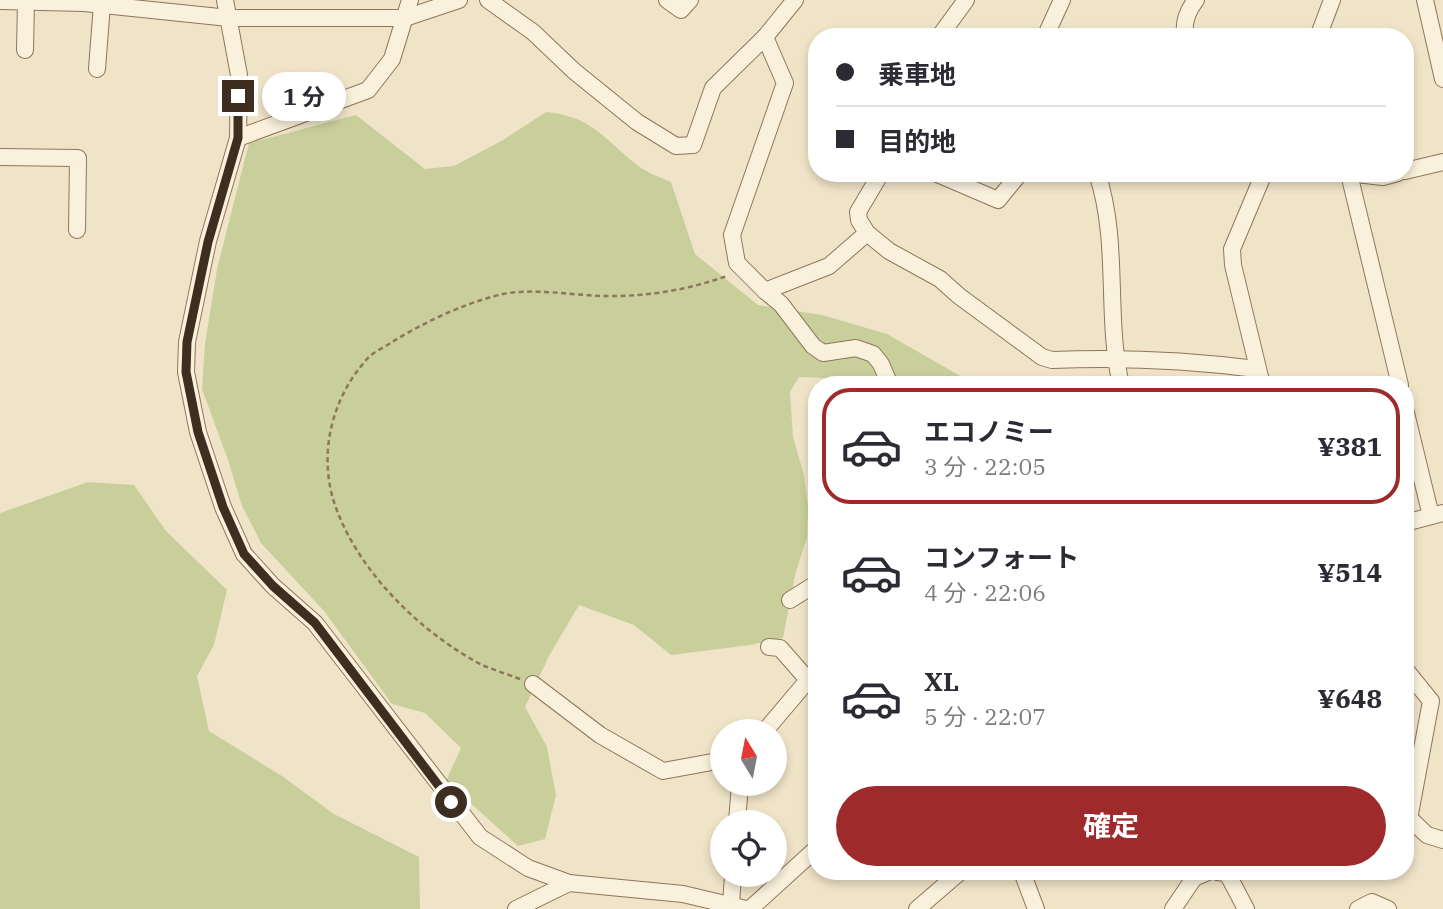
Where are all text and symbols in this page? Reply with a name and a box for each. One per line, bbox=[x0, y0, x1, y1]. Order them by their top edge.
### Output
text: 乗車地 bbox=[878, 57, 956, 91]
callout: 1 分 bbox=[262, 72, 346, 120]
route end bbox=[222, 80, 254, 112]
text: 1 分 bbox=[283, 81, 325, 111]
text: 目的地 bbox=[878, 124, 956, 158]
text: エコノミー bbox=[924, 414, 1054, 448]
icon: car bbox=[840, 415, 903, 478]
text: ¥381 bbox=[1317, 429, 1382, 463]
text: 3 分 · 22:05 bbox=[924, 451, 1046, 481]
text: コンフォート bbox=[924, 540, 1079, 574]
icon: car bbox=[840, 541, 903, 604]
text: ¥514 bbox=[1317, 555, 1382, 589]
text: 4 分 · 22:06 bbox=[924, 577, 1046, 607]
text: XL bbox=[924, 664, 959, 698]
icon: car bbox=[840, 667, 903, 730]
text: ¥648 bbox=[1317, 681, 1382, 715]
text: 5 分 · 22:07 bbox=[924, 701, 1046, 731]
north arrow bbox=[710, 719, 788, 796]
map controls bbox=[710, 719, 787, 887]
route start bbox=[435, 786, 467, 818]
button: 確定 bbox=[836, 786, 1386, 866]
button: locate bbox=[710, 810, 787, 887]

